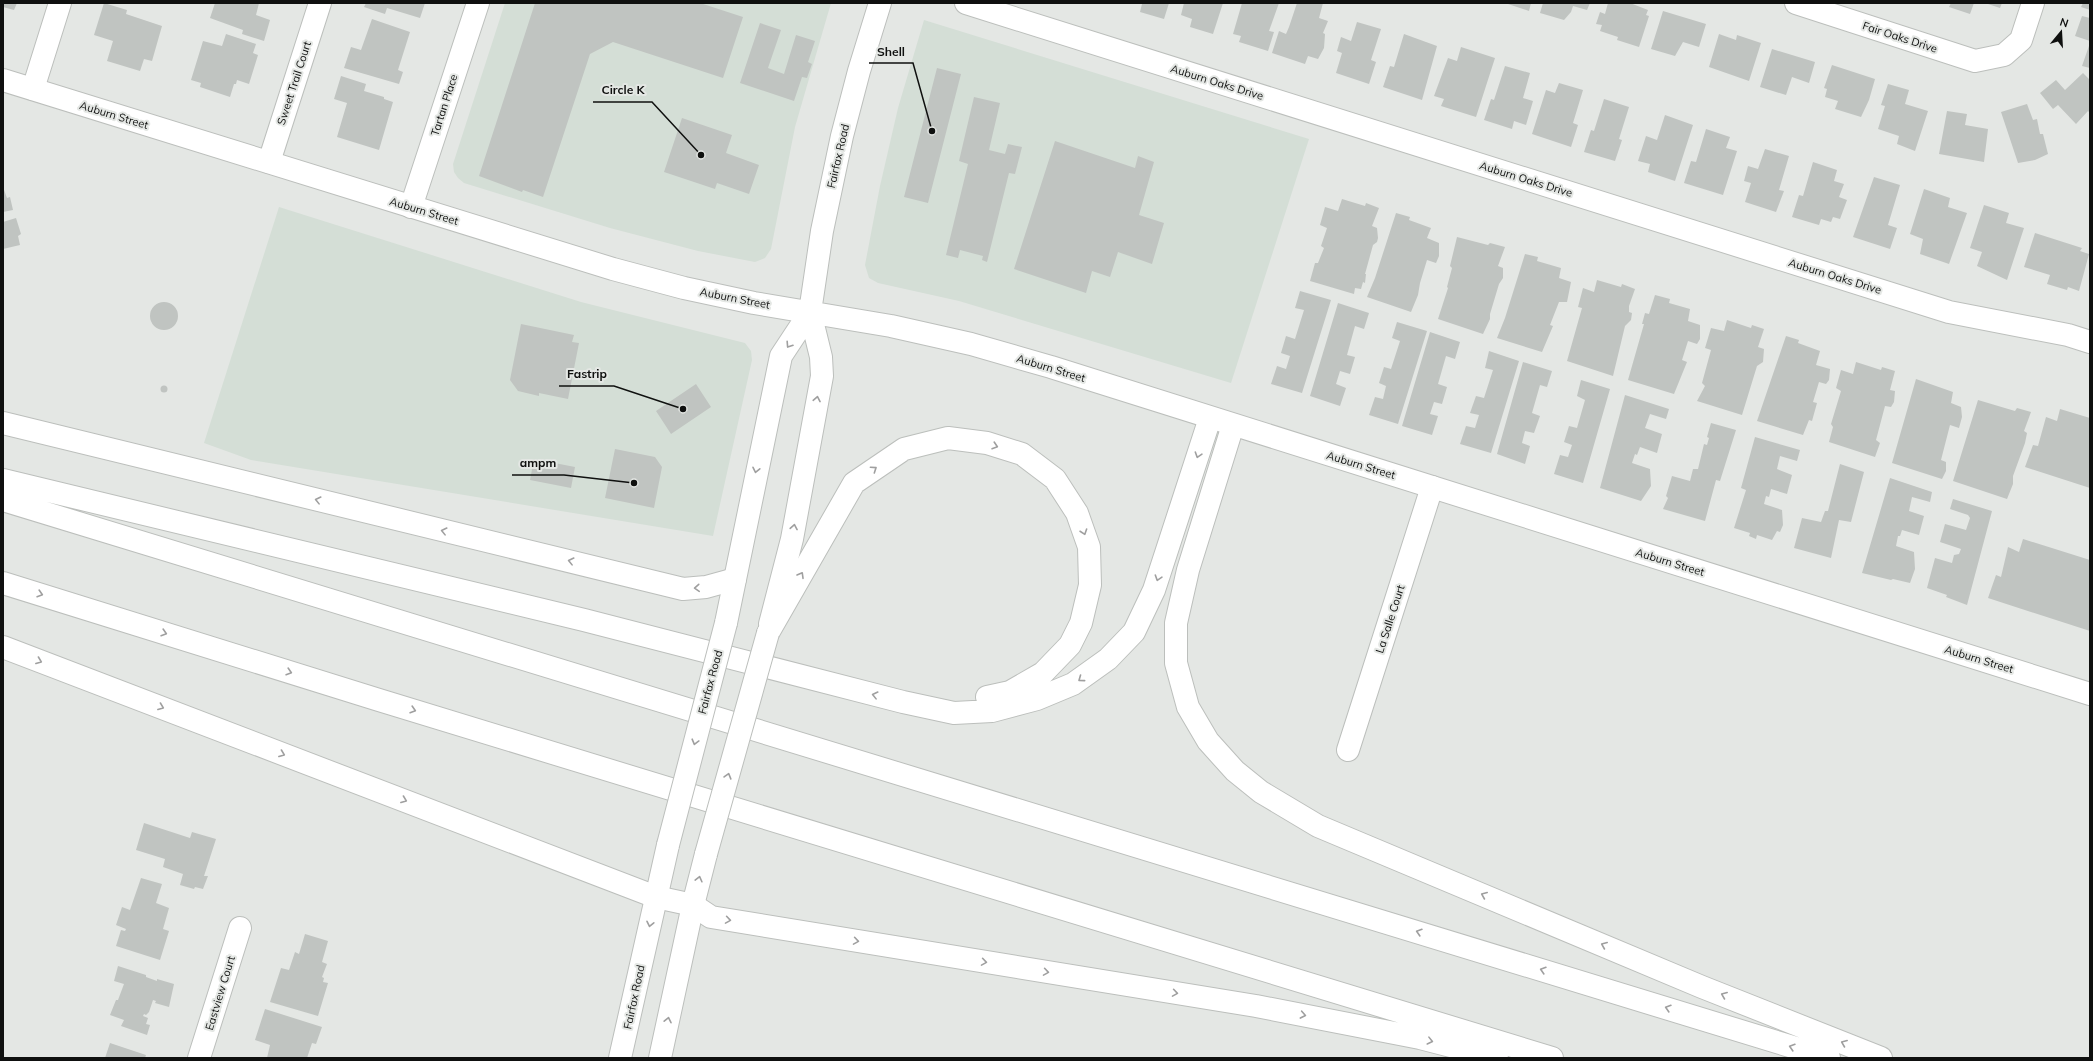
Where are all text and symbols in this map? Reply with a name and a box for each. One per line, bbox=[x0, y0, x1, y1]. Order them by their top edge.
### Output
north arrow bbox=[2041, 12, 2081, 52]
text: N bbox=[2058, 15, 2070, 30]
street label: Fair Oaks Drive bbox=[1861, 18, 1939, 56]
street label: Sweet Trail Court bbox=[274, 39, 314, 127]
callout: Shell bbox=[869, 39, 913, 63]
text: Shell bbox=[877, 44, 905, 59]
street label: Auburn Oaks Drive bbox=[1169, 61, 1265, 103]
street label: Tartan Place bbox=[427, 72, 461, 138]
callout: Circle K bbox=[593, 78, 652, 102]
text: Circle K bbox=[601, 82, 646, 97]
street label: Auburn Street bbox=[78, 98, 150, 132]
street label: Fairfax Road bbox=[824, 123, 852, 189]
street label: Auburn Oaks Drive bbox=[1478, 158, 1574, 200]
street label: Auburn Street bbox=[388, 194, 460, 228]
street label: Auburn Oaks Drive bbox=[1787, 255, 1883, 297]
street label: Auburn Street bbox=[699, 284, 771, 312]
one-way arrow bbox=[786, 341, 793, 348]
street label: Auburn Street bbox=[1015, 351, 1087, 385]
callout: Fastrip bbox=[559, 362, 614, 386]
text: Fastrip bbox=[567, 366, 607, 381]
one-way arrow bbox=[813, 396, 821, 402]
one-way arrow bbox=[992, 441, 999, 449]
street label: Auburn Street bbox=[1325, 448, 1397, 482]
callout: ampm bbox=[512, 451, 564, 475]
one-way arrow bbox=[1194, 451, 1203, 458]
text: ampm bbox=[520, 455, 556, 470]
one-way arrow bbox=[870, 466, 877, 474]
one-way arrow bbox=[753, 467, 761, 473]
one-way arrow bbox=[315, 496, 322, 505]
one-way arrow bbox=[789, 524, 798, 530]
one-way arrow bbox=[441, 527, 447, 535]
one-way arrow bbox=[1079, 528, 1087, 535]
street label: Auburn Street bbox=[1634, 545, 1706, 579]
one-way arrow bbox=[567, 558, 574, 566]
one-way arrow bbox=[797, 572, 804, 579]
one-way arrow bbox=[1154, 575, 1163, 582]
one-way arrow bbox=[694, 583, 700, 592]
street label: La Salle Court bbox=[1372, 583, 1408, 655]
one-way arrow bbox=[37, 589, 44, 598]
one-way arrow bbox=[161, 628, 168, 637]
street label: Auburn Street bbox=[1943, 642, 2015, 676]
street label: Fairfax Road bbox=[695, 649, 725, 715]
one-way arrow bbox=[36, 656, 43, 664]
one-way arrow bbox=[285, 667, 292, 675]
one-way arrow bbox=[1078, 674, 1085, 682]
one-way arrow bbox=[872, 691, 879, 700]
one-way arrow bbox=[157, 703, 164, 711]
one-way arrow bbox=[409, 705, 416, 714]
one-way arrow bbox=[691, 738, 700, 745]
one-way arrow bbox=[279, 749, 286, 757]
one-way arrow bbox=[723, 773, 732, 780]
one-way arrow bbox=[400, 796, 407, 804]
one-way arrow bbox=[695, 876, 703, 883]
one-way arrow bbox=[1480, 892, 1487, 900]
one-way arrow bbox=[725, 915, 731, 924]
one-way arrow bbox=[646, 921, 654, 927]
one-way arrow bbox=[1416, 928, 1423, 937]
one-way arrow bbox=[853, 936, 859, 945]
one-way arrow bbox=[1600, 942, 1607, 950]
street label: Eastview Court bbox=[202, 954, 238, 1032]
one-way arrow bbox=[981, 957, 987, 966]
street label: Fairfax Road bbox=[620, 964, 648, 1030]
one-way arrow bbox=[1540, 966, 1547, 975]
one-way arrow bbox=[1043, 967, 1049, 976]
one-way arrow bbox=[1171, 988, 1178, 996]
one-way arrow bbox=[1720, 992, 1728, 1000]
one-way arrow bbox=[1664, 1004, 1671, 1013]
one-way arrow bbox=[1299, 1010, 1306, 1019]
one-way arrow bbox=[664, 1017, 672, 1023]
one-way arrow bbox=[1426, 1036, 1433, 1045]
one-way arrow bbox=[1841, 1040, 1848, 1048]
one-way arrow bbox=[1789, 1043, 1796, 1052]

